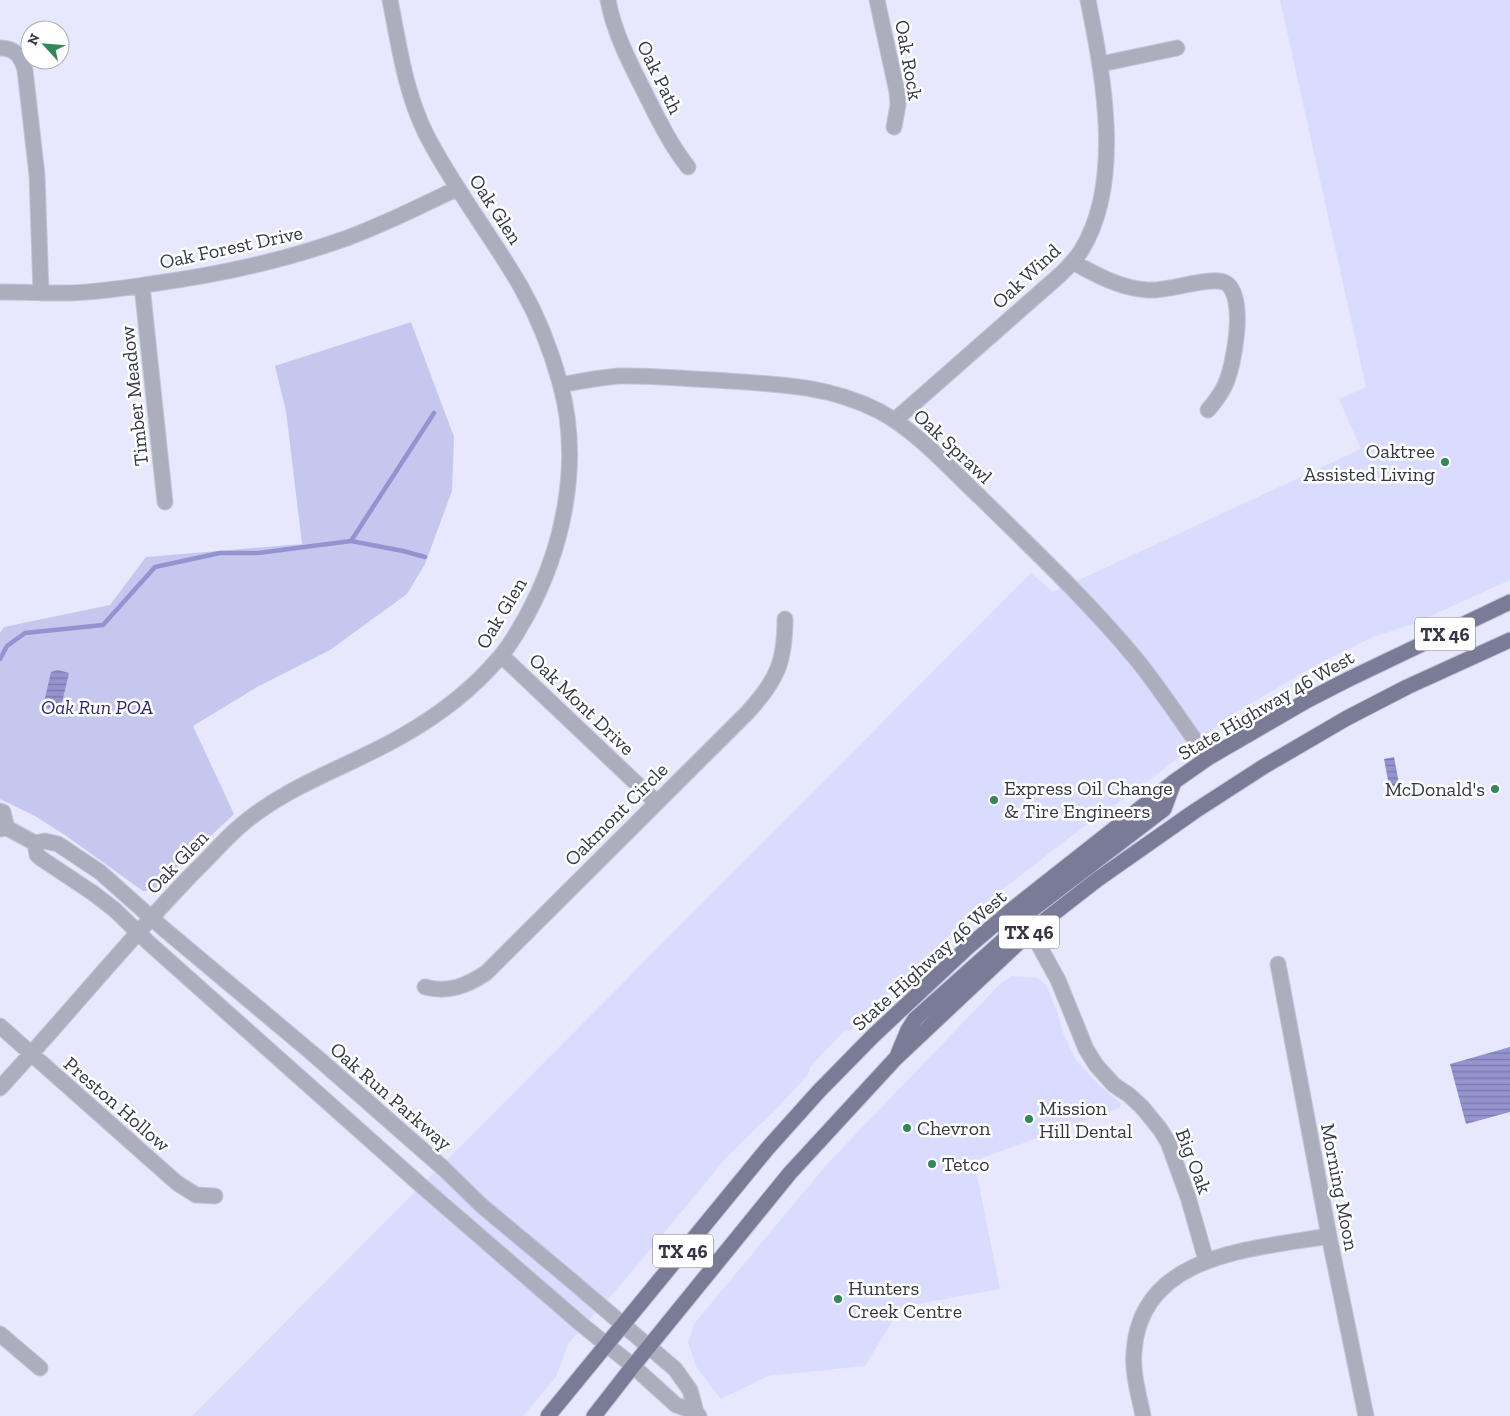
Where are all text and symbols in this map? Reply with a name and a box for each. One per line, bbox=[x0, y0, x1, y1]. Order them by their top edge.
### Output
street label: Oak Rock bbox=[890, 18, 928, 103]
north arrow bbox=[20, 20, 70, 70]
text: N bbox=[24, 31, 44, 48]
street label: Oak Path bbox=[632, 36, 688, 118]
street label: Oak Glen bbox=[464, 169, 528, 249]
street label: Oak Forest Drive bbox=[157, 220, 305, 274]
street label: Oak Wind bbox=[987, 238, 1065, 314]
street label: Timber Meadow bbox=[115, 324, 153, 467]
street label: Oak Sprawl bbox=[909, 404, 997, 488]
place label: Oaktree Assisted Living bbox=[1303, 439, 1435, 486]
marker: Oaktree Assisted Living bbox=[1439, 456, 1451, 468]
street label: Oak Glen bbox=[470, 572, 532, 653]
road number: TX 46 bbox=[1415, 618, 1475, 650]
street label: State Highway 46 West bbox=[1174, 645, 1359, 765]
street label: Oak Mont Drive bbox=[524, 648, 640, 760]
park label: Oak Run POA bbox=[41, 695, 153, 719]
street label: Oakmont Circle bbox=[559, 757, 673, 871]
place label: Express Oil Change & Tire Engineers bbox=[1004, 776, 1173, 823]
place label: McDonald's bbox=[1385, 777, 1485, 801]
marker: McDonald's bbox=[1489, 783, 1501, 795]
marker: Express Oil Change & Tire Engineers bbox=[988, 794, 1000, 806]
street label: Oak Glen bbox=[141, 825, 213, 899]
street label: State Highway 46 West bbox=[847, 884, 1011, 1036]
road number: TX 46 bbox=[999, 916, 1059, 949]
street label: Oak Run Parkway bbox=[325, 1037, 457, 1156]
street label: Preston Hollow bbox=[59, 1051, 175, 1157]
place label: Mission Hill Dental bbox=[1039, 1096, 1132, 1143]
marker: Mission Hill Dental bbox=[1023, 1113, 1035, 1125]
place label: Chevron bbox=[917, 1116, 991, 1140]
street label: Morning Moon bbox=[1316, 1121, 1364, 1253]
marker: Chevron bbox=[901, 1122, 913, 1134]
street label: Big Oak bbox=[1171, 1125, 1218, 1197]
place label: Tetco bbox=[942, 1152, 989, 1176]
marker: Tetco bbox=[926, 1158, 938, 1170]
road number: TX 46 bbox=[653, 1234, 713, 1268]
place label: Hunters Creek Centre bbox=[848, 1276, 962, 1323]
marker: Hunters Creek Centre bbox=[832, 1293, 844, 1305]

